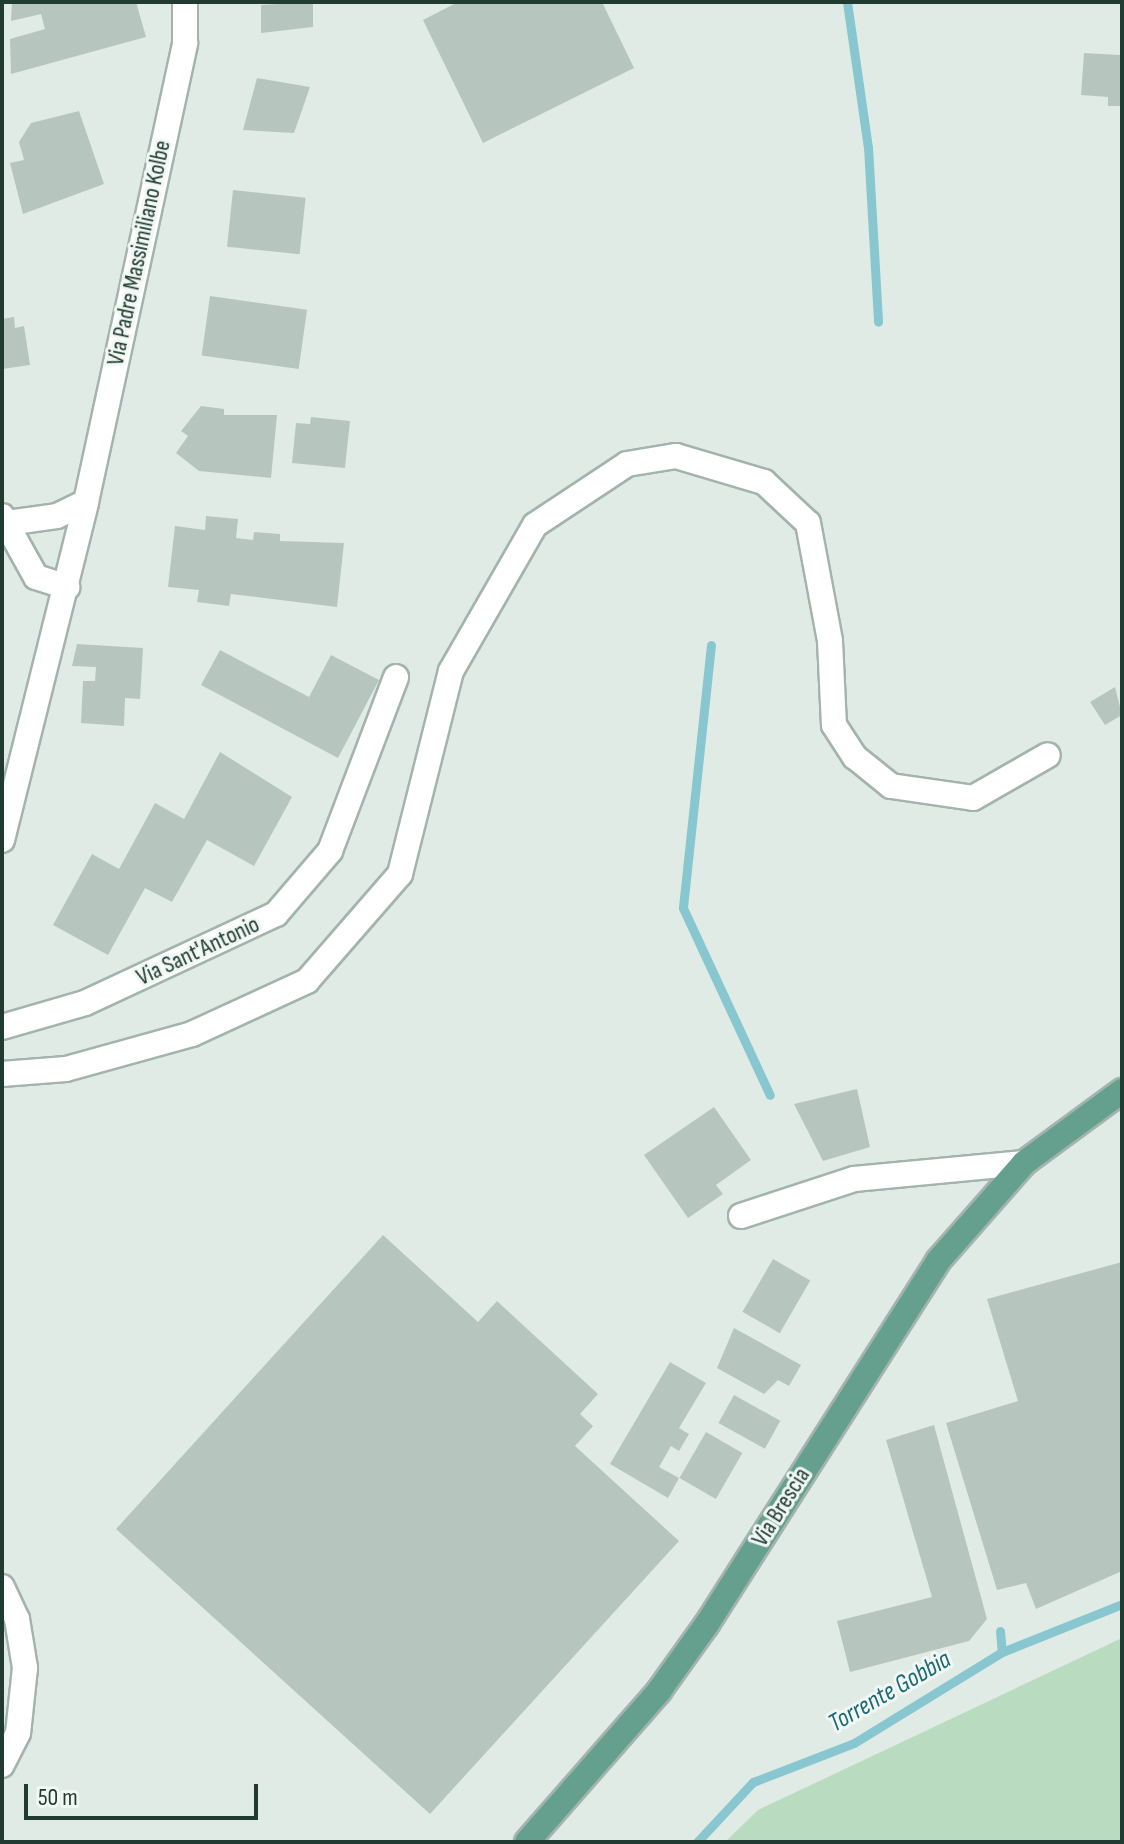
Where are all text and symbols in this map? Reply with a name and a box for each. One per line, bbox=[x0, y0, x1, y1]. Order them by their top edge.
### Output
street label: Via Padre Massimiliano Kolbe bbox=[101, 138, 177, 368]
street label: Via Sant'Antonio bbox=[132, 910, 264, 992]
street label: Via Brescia bbox=[746, 1462, 816, 1552]
water label: Torrente Gobbia bbox=[823, 1644, 957, 1740]
scale bar bbox=[28, 1768, 262, 1818]
text: 50 m bbox=[38, 1783, 78, 1812]

